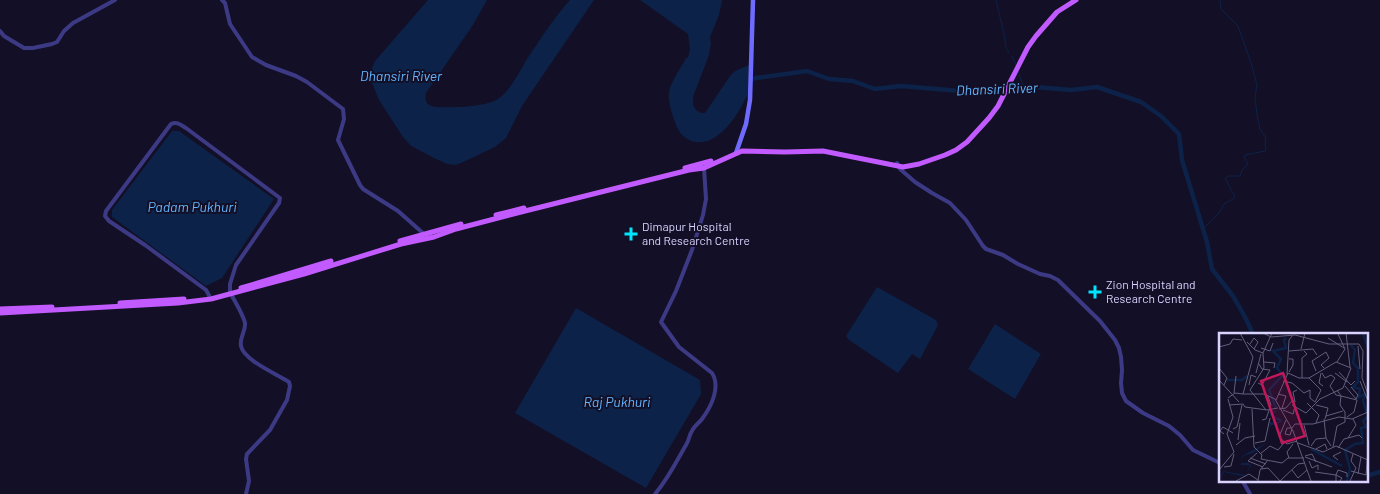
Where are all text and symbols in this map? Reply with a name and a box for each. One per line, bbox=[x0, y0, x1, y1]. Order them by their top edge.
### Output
water label: Dhansiri River bbox=[360, 67, 443, 84]
water label: Dhansiri River bbox=[956, 79, 1039, 98]
water label: Padam Pukhuri bbox=[147, 198, 237, 215]
place label: Dimapur Hospital and Research Centre bbox=[642, 219, 750, 247]
marker: Dimapur Hospital and Research Centre bbox=[624, 227, 638, 241]
place label: Zion Hospital and Research Centre bbox=[1106, 277, 1196, 305]
marker: Zion Hospital and Research Centre bbox=[1088, 285, 1102, 299]
inset map bbox=[1219, 333, 1368, 482]
water label: Raj Pukhuri bbox=[584, 393, 651, 410]

